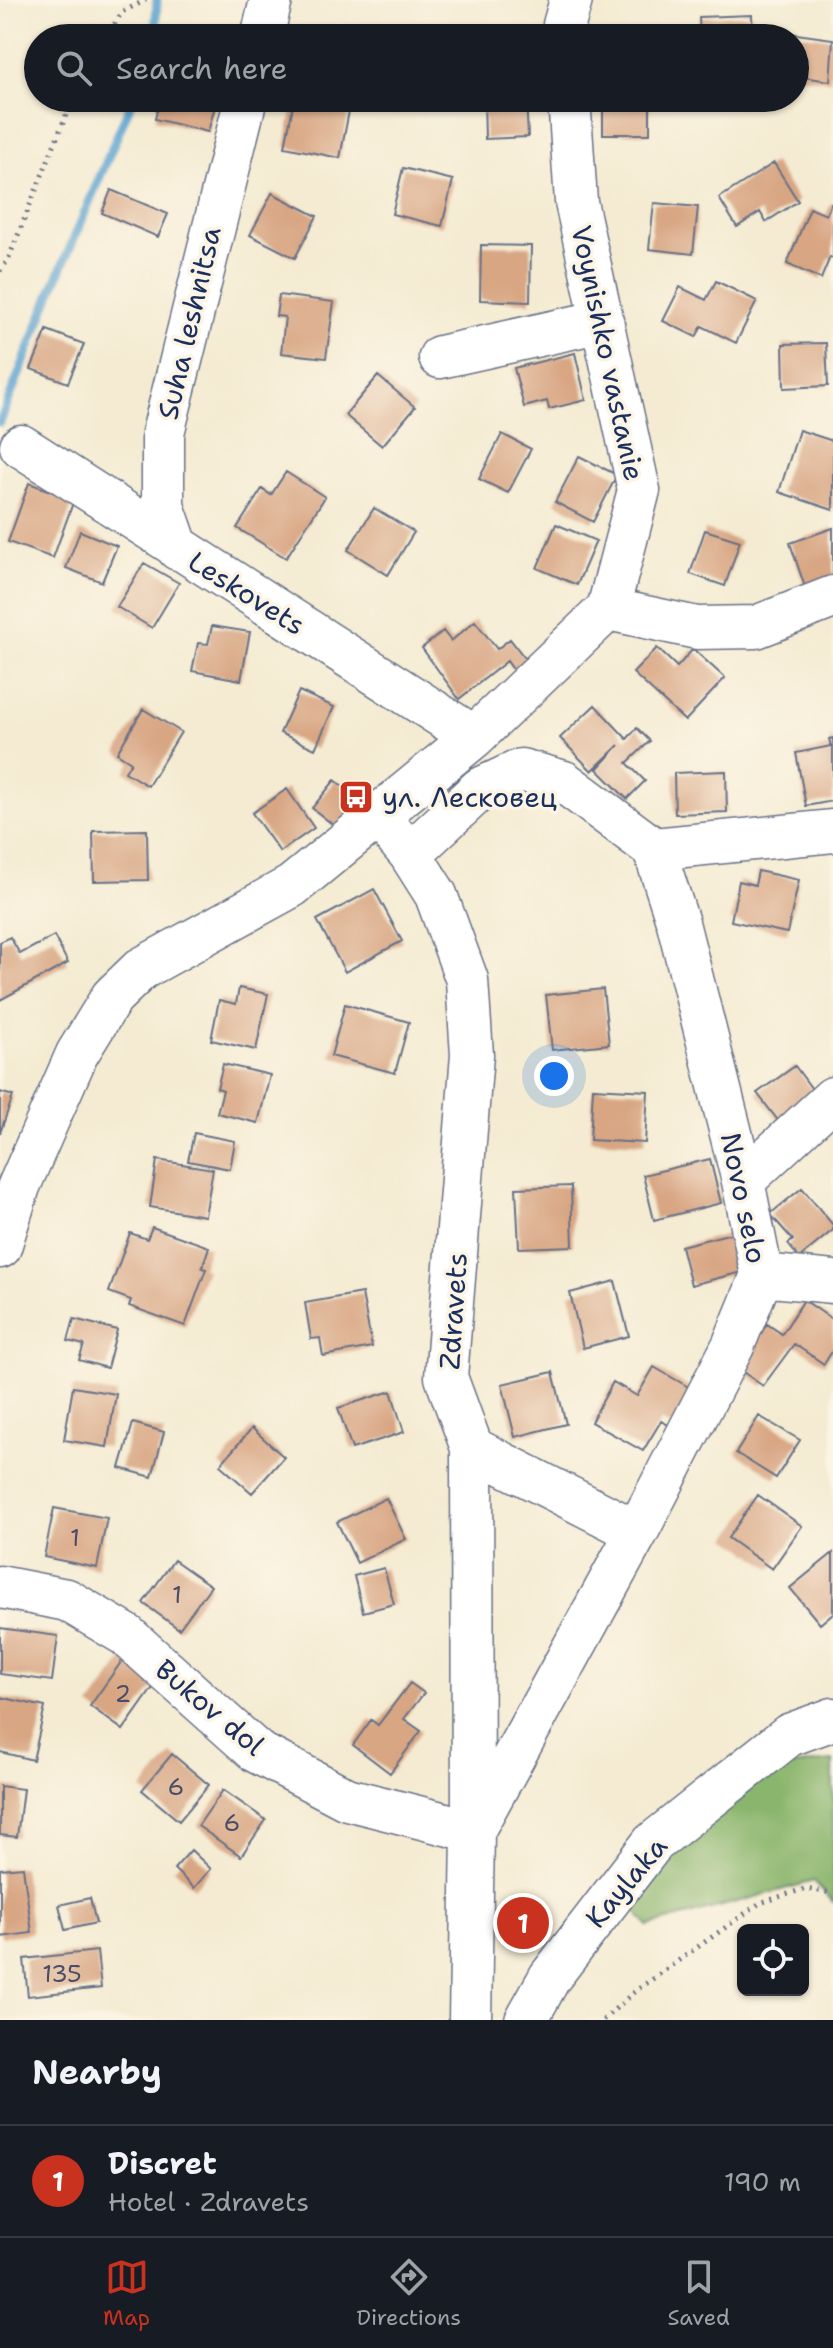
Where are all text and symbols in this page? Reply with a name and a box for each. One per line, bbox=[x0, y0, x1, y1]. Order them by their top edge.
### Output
search box bbox=[24, 24, 809, 112]
icon: search bbox=[52, 46, 96, 90]
text: Search here bbox=[116, 48, 287, 89]
street label: Voynishko vastanie bbox=[562, 222, 654, 484]
street label: Suha leshnitsa bbox=[148, 223, 230, 423]
street label: Leskovets bbox=[181, 542, 313, 644]
bus stop icon: ул. Лесковец bbox=[337, 778, 375, 816]
place label: ул. Лесковец bbox=[382, 778, 557, 816]
your location bbox=[534, 1056, 574, 1096]
street label: Novo selo bbox=[712, 1129, 776, 1267]
street label: Zdravets bbox=[430, 1251, 476, 1371]
house number: 1 bbox=[70, 1522, 80, 1554]
house number: 1 bbox=[172, 1579, 182, 1611]
street label: Bukov dol bbox=[147, 1650, 273, 1764]
house number: 2 bbox=[115, 1678, 131, 1710]
house number: 6 bbox=[168, 1771, 184, 1803]
house number: 6 bbox=[224, 1807, 240, 1839]
street label: Kaylaka bbox=[577, 1828, 675, 1936]
pin: 1 bbox=[497, 1893, 549, 1953]
map controls bbox=[737, 1924, 809, 1996]
button: locate bbox=[737, 1924, 809, 1996]
house number: 135 bbox=[42, 1958, 82, 1990]
text: Nearby bbox=[32, 2049, 162, 2095]
text: Discret bbox=[108, 2143, 217, 2184]
text: 1 bbox=[52, 2164, 64, 2199]
text: 190 m bbox=[724, 2164, 801, 2199]
text: Hotel · Zdravets bbox=[108, 2184, 309, 2219]
tab: Map bbox=[103, 2255, 150, 2332]
tab: Directions bbox=[356, 2255, 461, 2332]
tab: Saved bbox=[667, 2255, 730, 2332]

